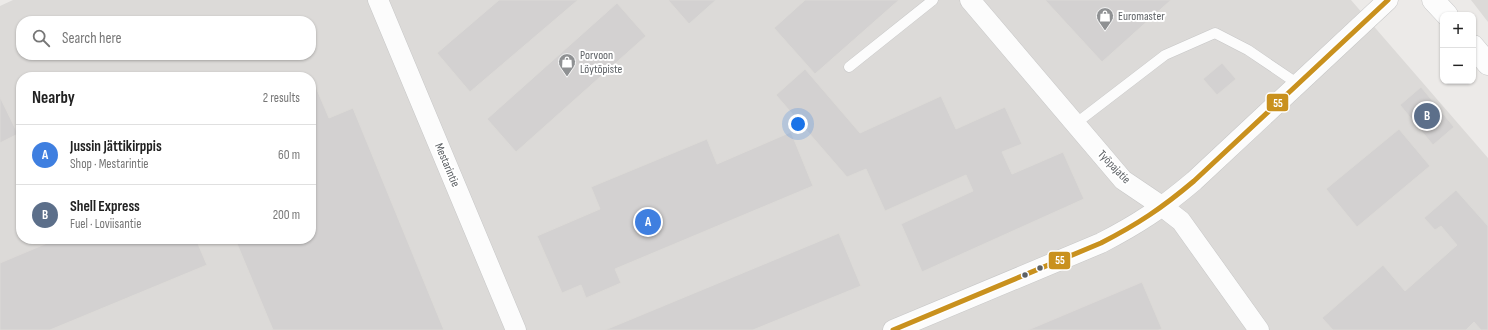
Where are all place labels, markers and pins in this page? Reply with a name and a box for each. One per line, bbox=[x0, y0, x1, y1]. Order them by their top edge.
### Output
shop icon: Euromaster bbox=[1095, 6, 1115, 31]
place label: Euromaster bbox=[1118, 9, 1165, 24]
place label: Porvoon Löytöpiste bbox=[580, 48, 623, 77]
shop icon: Porvoon Löytöpiste bbox=[557, 52, 577, 77]
pin: B bbox=[1414, 101, 1440, 131]
pin: A bbox=[635, 207, 661, 237]
unlabelled marker bbox=[1035, 263, 1045, 273]
unlabelled marker bbox=[1020, 270, 1030, 280]

